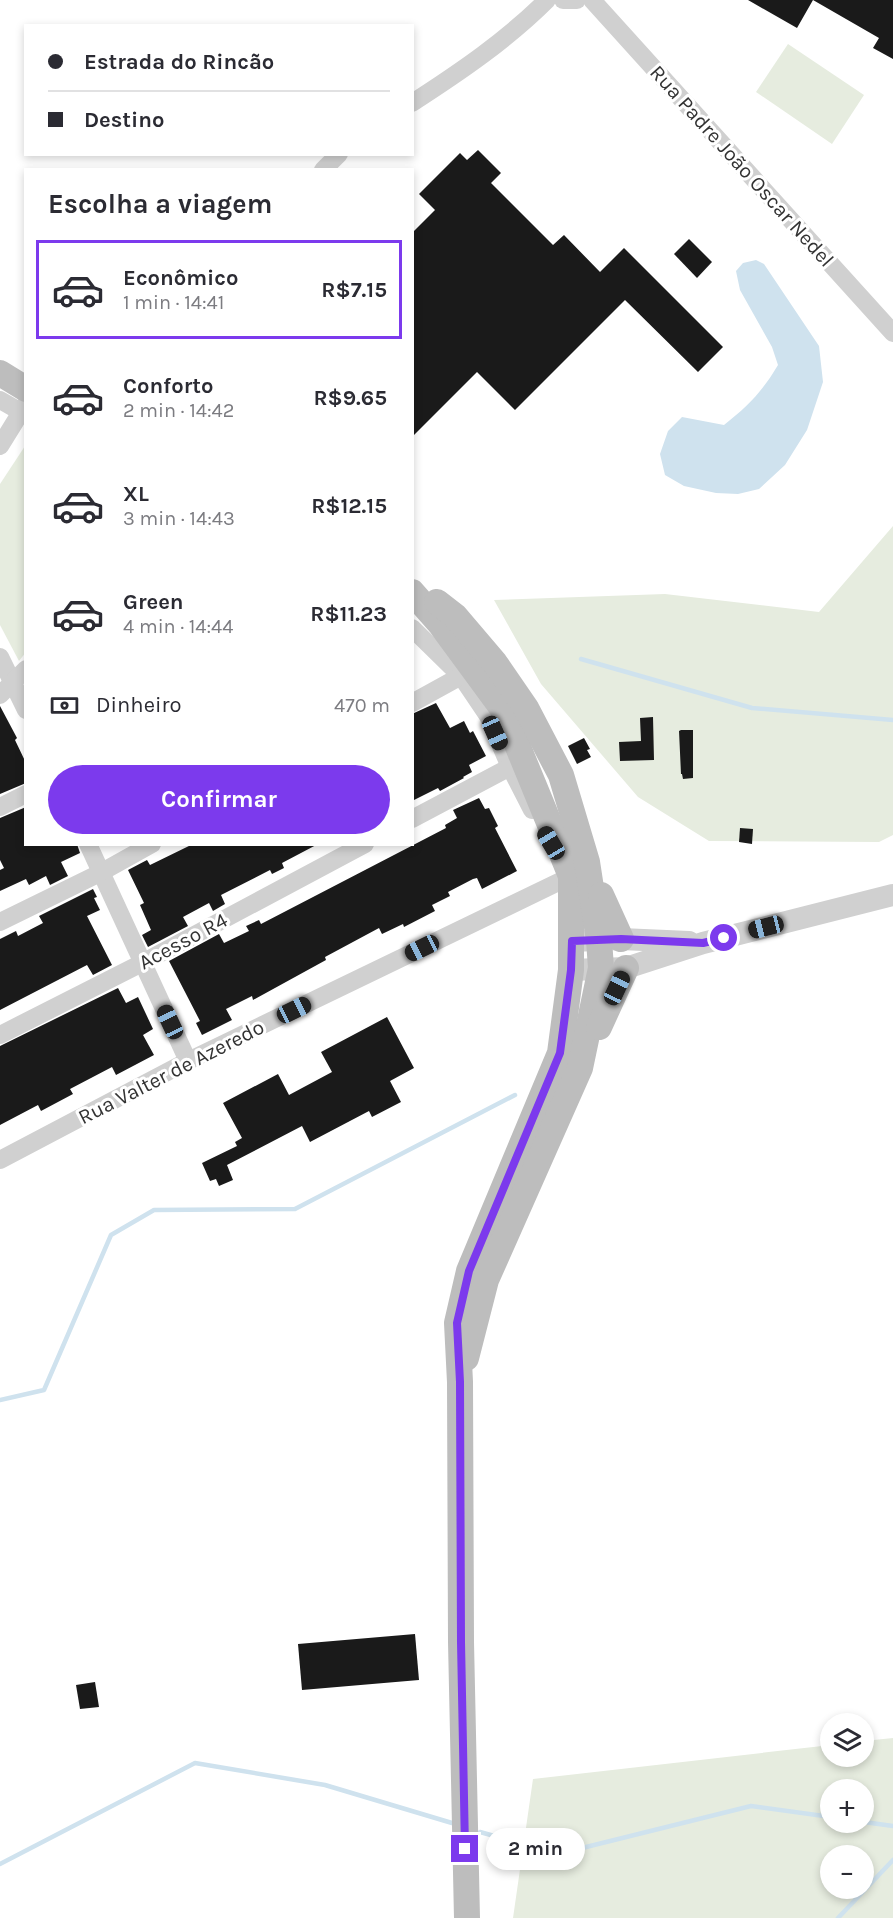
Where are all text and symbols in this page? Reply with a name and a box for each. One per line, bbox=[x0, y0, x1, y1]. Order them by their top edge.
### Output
text: Estrada do Rincão bbox=[84, 49, 274, 75]
street label: Rua Padre João Oscar Nedel bbox=[645, 60, 839, 272]
text: Destino bbox=[84, 107, 164, 133]
text: Escolha a viagem bbox=[48, 188, 272, 220]
icon: car bbox=[51, 263, 105, 317]
text: Econômico bbox=[123, 265, 238, 291]
text: R$7.15 bbox=[321, 277, 387, 303]
text: 1 min · 14:41 bbox=[123, 291, 224, 314]
icon: car bbox=[51, 371, 105, 425]
text: Conforto bbox=[123, 373, 213, 399]
text: R$9.65 bbox=[313, 385, 387, 411]
text: 2 min · 14:42 bbox=[123, 399, 234, 422]
icon: car bbox=[51, 479, 105, 533]
text: XL bbox=[123, 481, 149, 507]
text: R$12.15 bbox=[311, 493, 387, 519]
text: 3 min · 14:43 bbox=[123, 507, 235, 530]
icon: car bbox=[51, 587, 105, 641]
text: Green bbox=[123, 589, 184, 615]
text: R$11.23 bbox=[310, 601, 387, 627]
text: 4 min · 14:44 bbox=[123, 615, 233, 638]
icon: cash bbox=[48, 689, 81, 722]
text: Dinheiro bbox=[96, 692, 181, 718]
text: 470 m bbox=[334, 694, 390, 717]
car bbox=[479, 713, 511, 753]
button: Confirmar bbox=[48, 765, 390, 834]
car bbox=[534, 823, 568, 863]
street label: Acesso R4 bbox=[135, 908, 232, 974]
car bbox=[746, 914, 786, 940]
route start bbox=[710, 924, 737, 951]
car bbox=[402, 932, 442, 964]
car bbox=[601, 968, 633, 1008]
car bbox=[274, 994, 314, 1026]
car bbox=[154, 1002, 186, 1042]
street label: Rua Valter de Azeredo bbox=[74, 1015, 268, 1129]
map controls bbox=[820, 1713, 874, 1899]
button: layers bbox=[820, 1713, 874, 1767]
button: + bbox=[820, 1779, 874, 1833]
callout: 2 min bbox=[486, 1828, 585, 1870]
route end bbox=[451, 1835, 478, 1862]
text: 2 min bbox=[508, 1837, 563, 1860]
button: − bbox=[820, 1845, 874, 1899]

